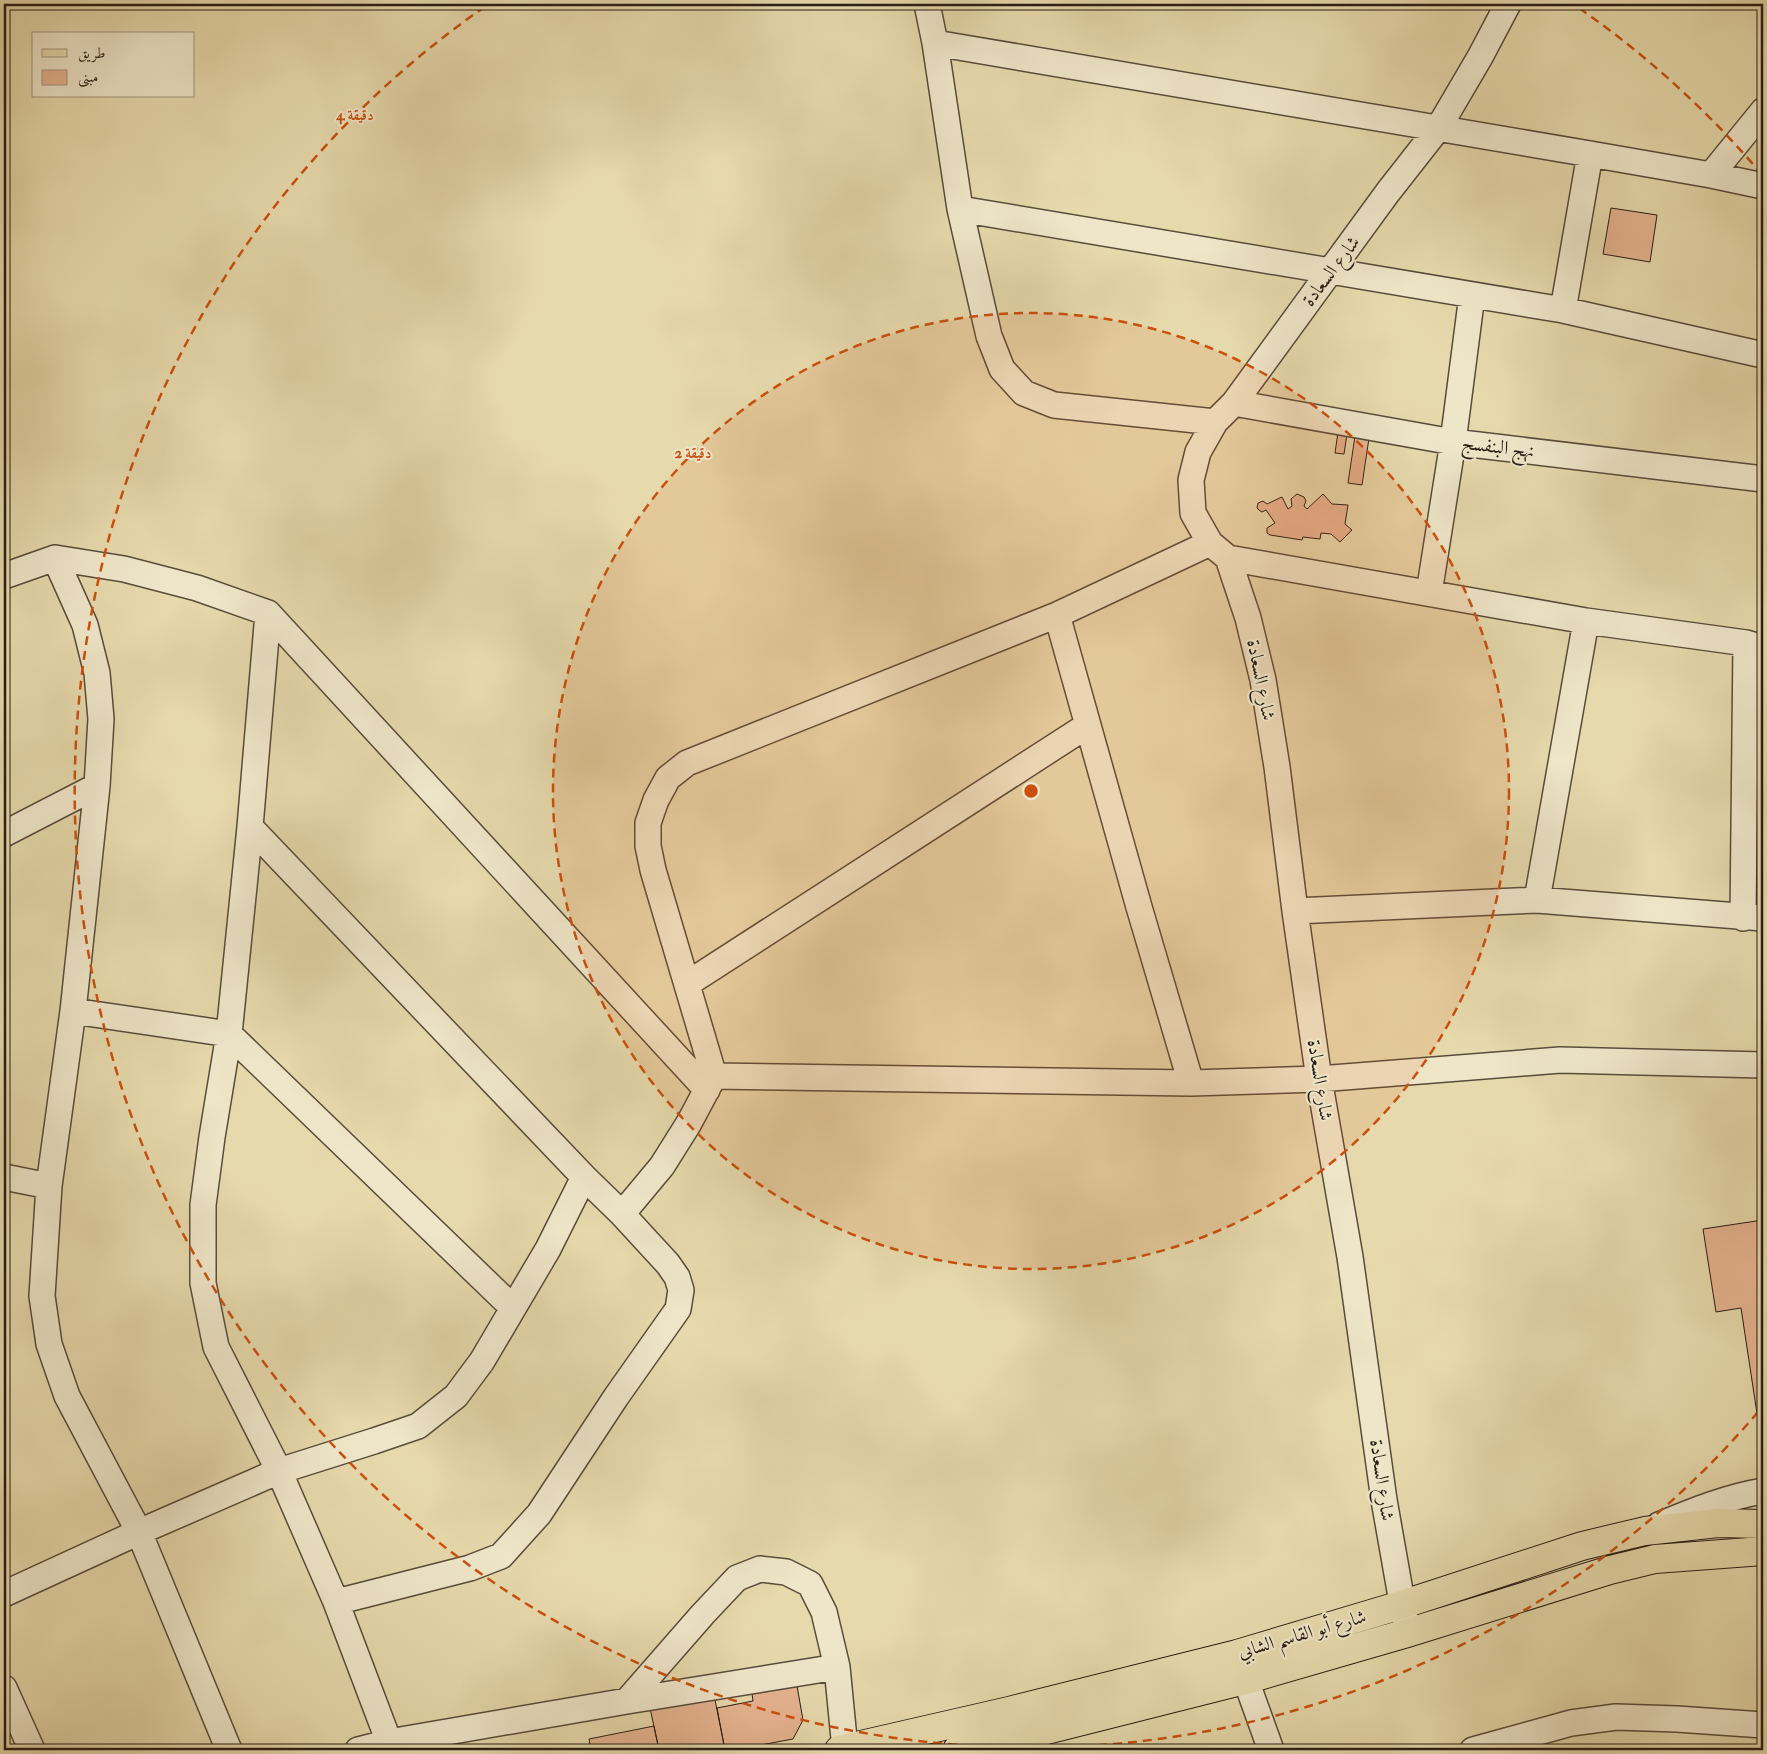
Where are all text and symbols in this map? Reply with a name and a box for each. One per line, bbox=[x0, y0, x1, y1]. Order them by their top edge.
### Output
legend bbox=[32, 32, 195, 98]
text: طريق bbox=[78, 44, 105, 63]
text: مبنى bbox=[78, 68, 98, 88]
text: 4 دقيقة bbox=[335, 106, 374, 125]
street label: شارع السعادة bbox=[1297, 231, 1368, 313]
street label: نهج البنفسج bbox=[1460, 431, 1536, 468]
text: 2 دقيقة bbox=[675, 444, 711, 463]
street label: شارع السعادة bbox=[1238, 637, 1281, 723]
centre of rings bbox=[1022, 782, 1040, 800]
street label: شارع السعادة bbox=[1299, 1038, 1338, 1123]
street label: شارع السعادة bbox=[1361, 1438, 1400, 1523]
street label: شارع أبو القاسم الشابي bbox=[1235, 1603, 1371, 1671]

